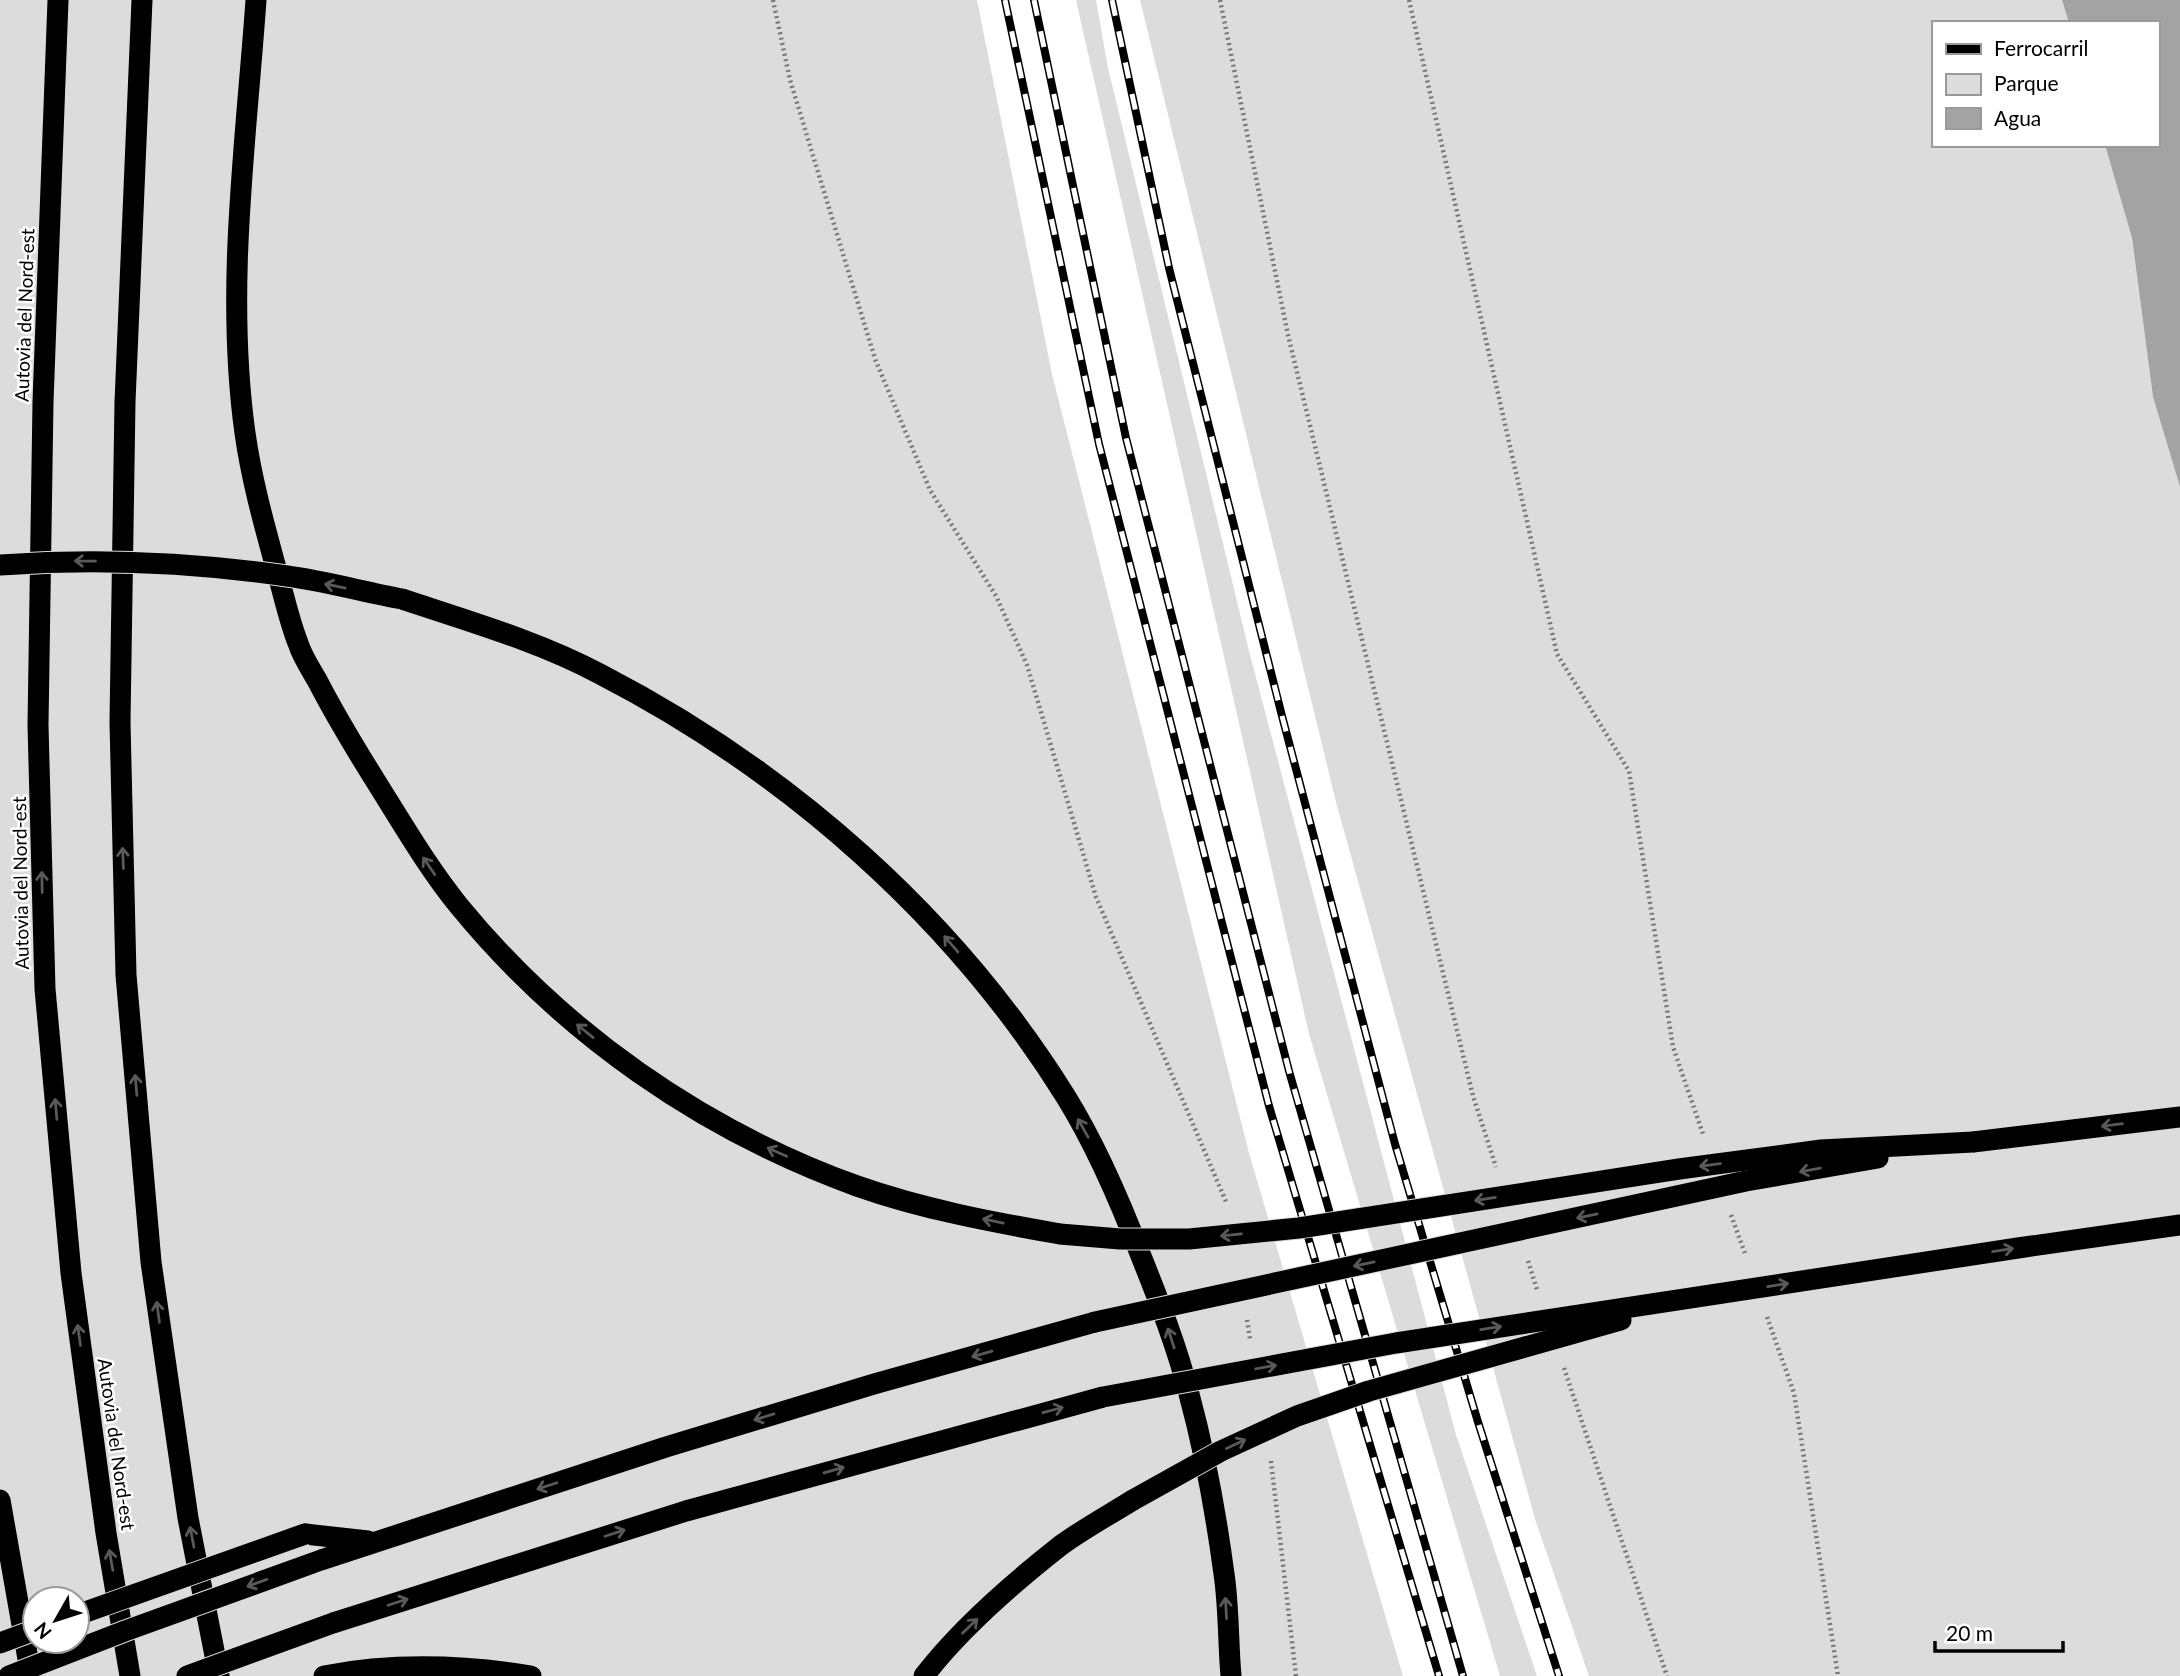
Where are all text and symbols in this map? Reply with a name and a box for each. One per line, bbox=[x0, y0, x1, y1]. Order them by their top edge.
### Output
legend bbox=[1932, 21, 2159, 147]
text: Ferrocarril bbox=[1994, 35, 2089, 60]
text: Parque bbox=[1994, 70, 2059, 95]
text: Agua bbox=[1994, 105, 2041, 130]
street label: Autovia del Nord-est bbox=[9, 228, 39, 402]
one-way arrow bbox=[73, 554, 96, 568]
one-way arrow bbox=[324, 578, 347, 592]
street label: Autovia del Nord-est bbox=[7, 796, 33, 970]
one-way arrow bbox=[117, 847, 130, 870]
one-way arrow bbox=[422, 857, 437, 876]
one-way arrow bbox=[36, 871, 49, 894]
one-way arrow bbox=[943, 935, 959, 953]
one-way arrow bbox=[576, 1024, 594, 1039]
one-way arrow bbox=[129, 1075, 142, 1097]
one-way arrow bbox=[49, 1098, 62, 1121]
one-way arrow bbox=[2101, 1118, 2124, 1131]
one-way arrow bbox=[1076, 1119, 1090, 1139]
one-way arrow bbox=[767, 1145, 788, 1158]
one-way arrow bbox=[1699, 1158, 1722, 1171]
one-way arrow bbox=[1799, 1164, 1821, 1177]
one-way arrow bbox=[1474, 1192, 1497, 1205]
one-way arrow bbox=[1576, 1209, 1599, 1223]
one-way arrow bbox=[982, 1213, 1005, 1227]
one-way arrow bbox=[1221, 1229, 1243, 1242]
one-way arrow bbox=[1991, 1243, 2014, 1256]
one-way arrow bbox=[1353, 1258, 1376, 1272]
one-way arrow bbox=[1766, 1278, 1789, 1291]
one-way arrow bbox=[152, 1301, 165, 1324]
one-way arrow bbox=[1479, 1322, 1502, 1335]
one-way arrow bbox=[73, 1324, 86, 1347]
one-way arrow bbox=[1164, 1327, 1176, 1349]
one-way arrow bbox=[972, 1348, 994, 1361]
street label: Autovia del Nord-est bbox=[94, 1357, 140, 1532]
one-way arrow bbox=[1255, 1360, 1277, 1373]
one-way arrow bbox=[1041, 1403, 1064, 1416]
one-way arrow bbox=[753, 1412, 775, 1425]
one-way arrow bbox=[1225, 1437, 1246, 1451]
one-way arrow bbox=[822, 1462, 844, 1475]
one-way arrow bbox=[536, 1480, 558, 1493]
one-way arrow bbox=[184, 1526, 198, 1549]
one-way arrow bbox=[604, 1526, 626, 1538]
one-way arrow bbox=[104, 1549, 117, 1572]
one-way arrow bbox=[247, 1578, 269, 1590]
north arrow bbox=[21, 1585, 91, 1655]
one-way arrow bbox=[387, 1595, 409, 1607]
one-way arrow bbox=[1220, 1597, 1233, 1620]
scale bar bbox=[1935, 1610, 2063, 1654]
text: N bbox=[29, 1618, 56, 1644]
one-way arrow bbox=[962, 1618, 979, 1635]
text: 20 m bbox=[1946, 1620, 1993, 1645]

